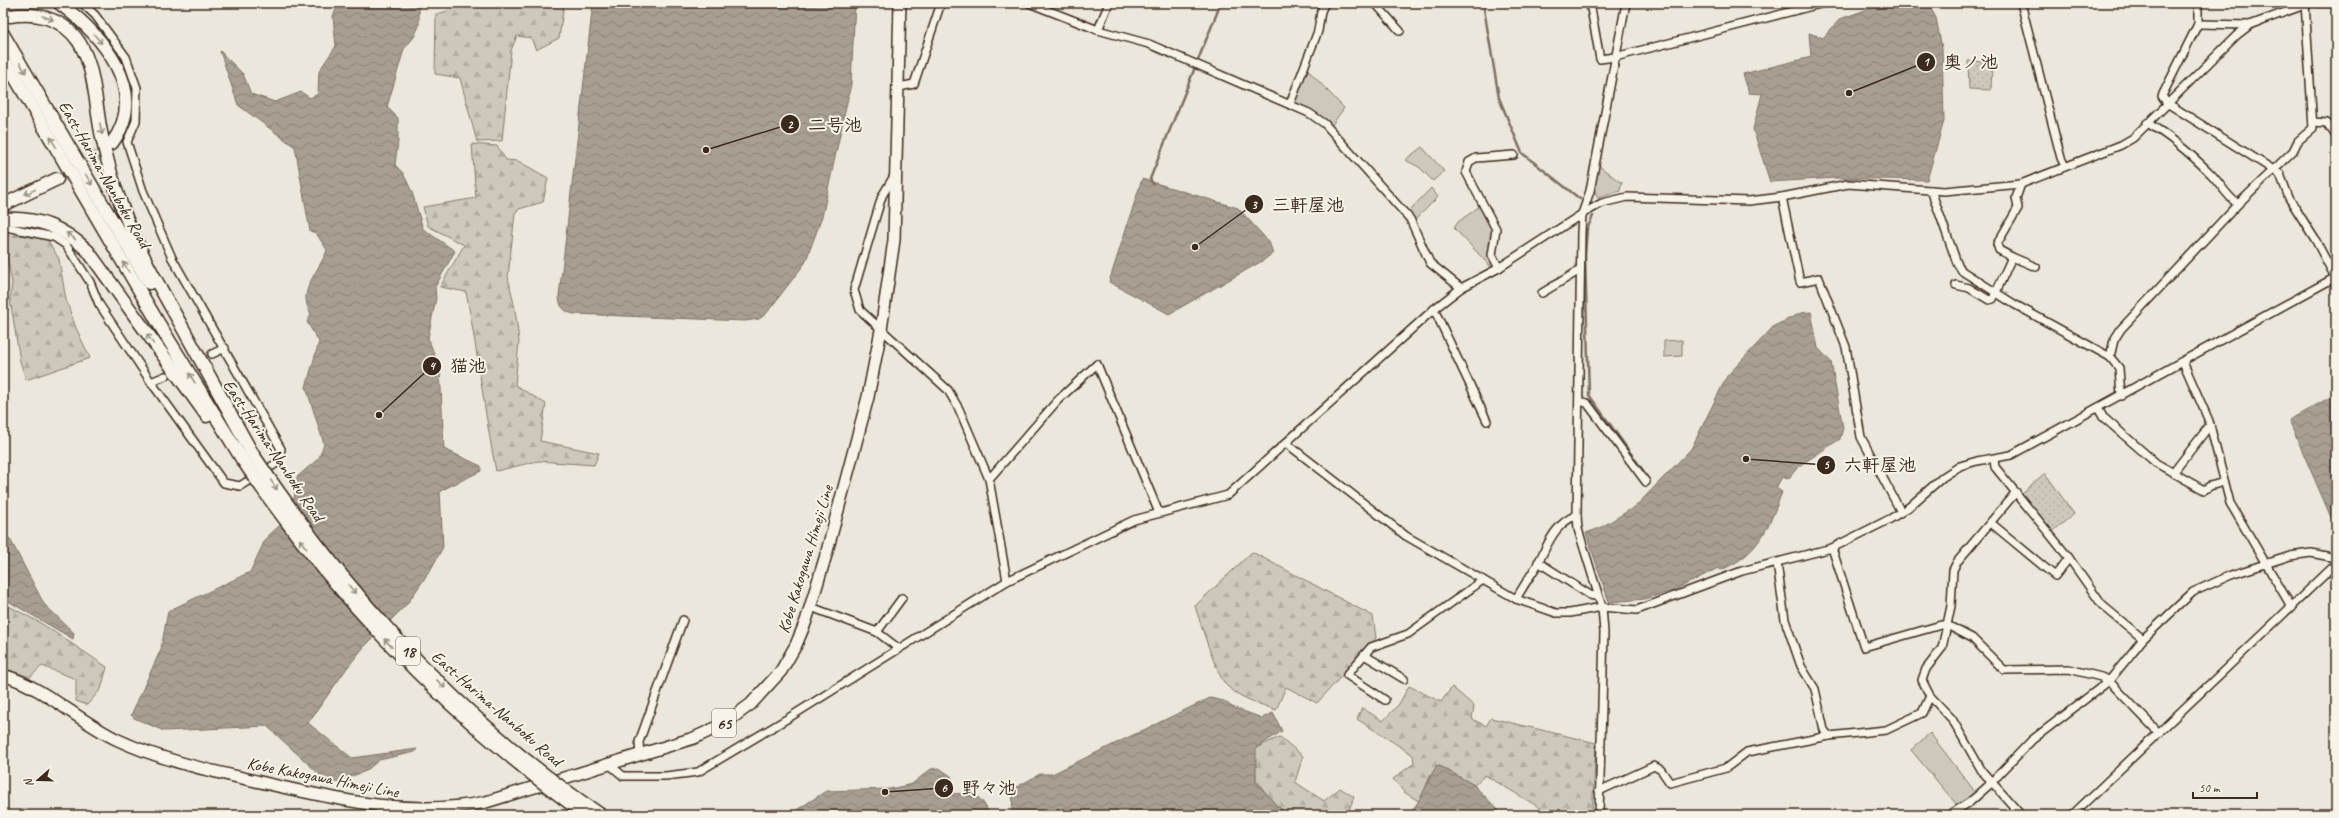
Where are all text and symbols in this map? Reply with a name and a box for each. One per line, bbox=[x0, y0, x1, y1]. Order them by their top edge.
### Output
one-way arrow bbox=[41, 15, 54, 22]
one-way arrow bbox=[93, 33, 102, 44]
callout: 奥ノ池 bbox=[1916, 47, 2006, 77]
text: 奥ノ池 bbox=[1944, 51, 1998, 73]
text: 1 bbox=[1923, 54, 1930, 70]
one-way arrow bbox=[19, 62, 27, 74]
street label: East-Harima-Nanboku Road bbox=[54, 97, 156, 254]
callout: 二号池 bbox=[780, 109, 870, 139]
text: 二号池 bbox=[808, 114, 862, 136]
text: 2 bbox=[787, 117, 794, 133]
one-way arrow bbox=[97, 122, 105, 135]
one-way arrow bbox=[49, 136, 57, 148]
one-way arrow bbox=[85, 174, 93, 186]
one-way arrow bbox=[25, 189, 37, 196]
callout: 三軒屋池 bbox=[1244, 189, 1352, 219]
text: 三軒屋池 bbox=[1272, 194, 1344, 216]
text: 3 bbox=[1251, 197, 1258, 213]
one-way arrow bbox=[66, 232, 77, 240]
one-way arrow bbox=[121, 261, 129, 273]
one-way arrow bbox=[146, 333, 154, 344]
callout: 猫池 bbox=[422, 351, 494, 381]
text: 猫池 bbox=[450, 355, 486, 377]
text: 4 bbox=[429, 358, 436, 374]
one-way arrow bbox=[188, 372, 196, 384]
street label: East-Harima-Nanboku Road bbox=[218, 375, 330, 527]
callout: 六軒屋池 bbox=[1816, 450, 1924, 480]
text: 六軒屋池 bbox=[1844, 454, 1916, 476]
text: 5 bbox=[1823, 457, 1830, 473]
one-way arrow bbox=[270, 479, 278, 490]
street label: Kobe Kakogawa Himeji Line bbox=[773, 481, 838, 636]
one-way arrow bbox=[299, 538, 308, 549]
one-way arrow bbox=[348, 583, 357, 594]
road number: 18 bbox=[396, 637, 420, 665]
one-way arrow bbox=[383, 638, 392, 648]
street label: East-Harima-Nanboku Road bbox=[427, 646, 568, 772]
one-way arrow bbox=[436, 679, 446, 689]
road number: 65 bbox=[712, 709, 736, 737]
street label: Kobe Kakogawa Himeji Line bbox=[245, 753, 402, 803]
north arrow bbox=[18, 760, 58, 800]
callout: 野々池 bbox=[934, 773, 1024, 803]
scale bar bbox=[2193, 774, 2257, 800]
text: N bbox=[20, 776, 36, 789]
text: 野々池 bbox=[962, 777, 1016, 799]
text: 6 bbox=[941, 780, 948, 796]
text: 50 m bbox=[2199, 780, 2221, 796]

